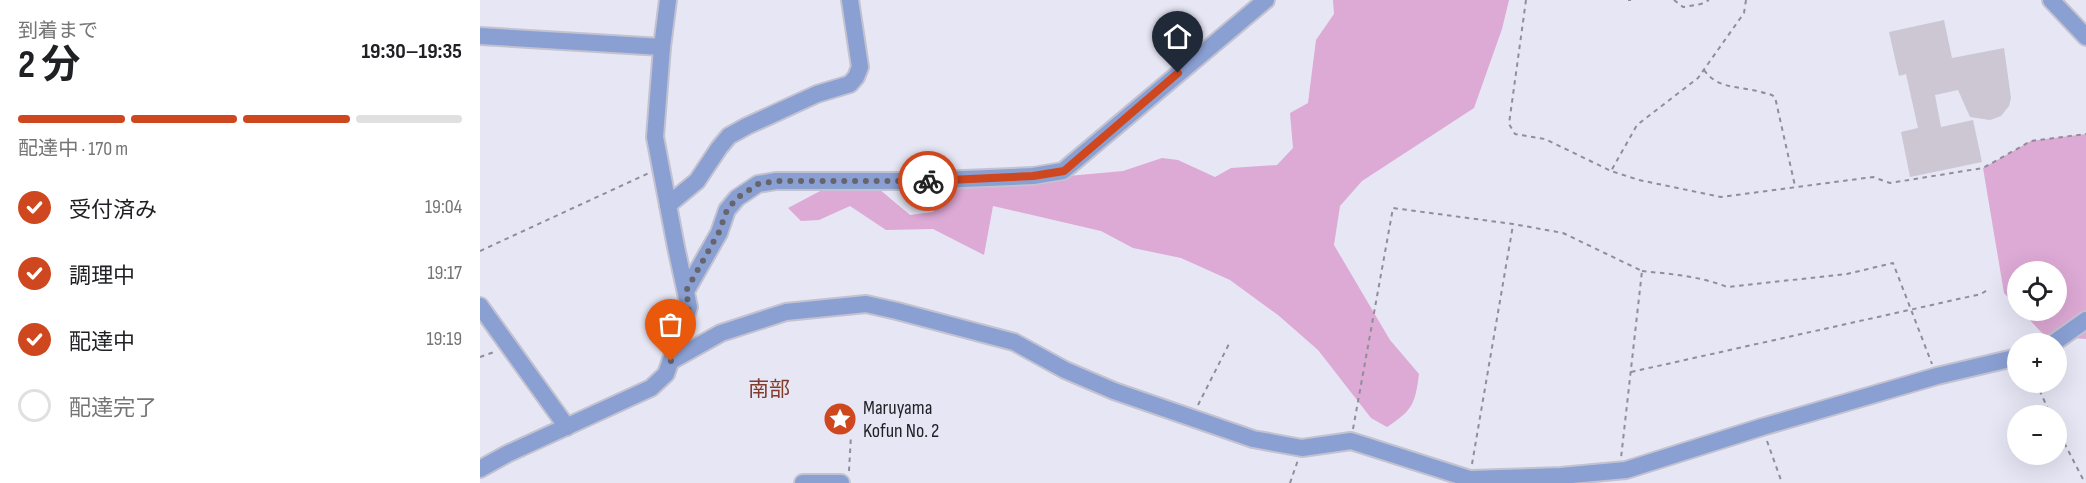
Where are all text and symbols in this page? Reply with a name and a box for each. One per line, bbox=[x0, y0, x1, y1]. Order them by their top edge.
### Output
pin bbox=[1152, 11, 1203, 73]
text: 到着まで bbox=[18, 19, 98, 43]
icon: home bbox=[1161, 20, 1194, 53]
text: 19:30–19:35 bbox=[361, 38, 462, 65]
text: 2 分 bbox=[18, 42, 80, 89]
text: 配達中 · 170 m bbox=[18, 137, 128, 161]
courier bbox=[898, 151, 958, 211]
icon: bike bbox=[912, 165, 945, 198]
icon: check bbox=[18, 191, 51, 224]
text: 19:04 bbox=[425, 195, 462, 219]
text: 受付済み bbox=[69, 197, 157, 224]
icon: check bbox=[18, 257, 51, 290]
text: 19:17 bbox=[427, 261, 462, 285]
map controls bbox=[2007, 261, 2067, 465]
button: locate bbox=[2007, 261, 2067, 321]
text: 調理中 bbox=[69, 263, 135, 290]
pin bbox=[645, 299, 696, 361]
icon: bag bbox=[654, 308, 687, 341]
icon: check bbox=[18, 323, 51, 356]
text: 19:19 bbox=[427, 327, 462, 351]
text: 配達中 bbox=[69, 329, 135, 356]
button: + bbox=[2007, 333, 2067, 393]
district label: 南部 bbox=[748, 377, 790, 402]
text: 配達完了 bbox=[69, 395, 157, 422]
place label: Maruyama Kofun No. 2 bbox=[863, 396, 939, 443]
place icon: Maruyama Kofun No. 2 bbox=[822, 401, 858, 437]
button: − bbox=[2007, 405, 2067, 465]

